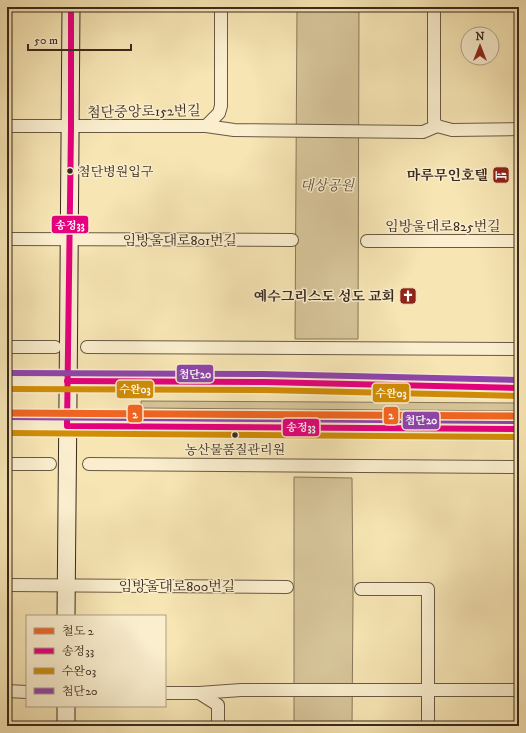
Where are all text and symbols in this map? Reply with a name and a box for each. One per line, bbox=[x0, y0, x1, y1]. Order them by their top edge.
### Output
scale bar bbox=[28, 26, 131, 52]
north arrow bbox=[460, 26, 500, 66]
text: N bbox=[475, 30, 485, 44]
text: 50 m bbox=[34, 33, 58, 48]
street label: 첨단중앙로152번길 bbox=[87, 102, 201, 122]
place label: 첨단병원입구 bbox=[78, 164, 154, 180]
hotel icon: 마루무인호텔 bbox=[491, 165, 511, 185]
marker: 첨단병원입구 bbox=[65, 166, 75, 176]
place label: 마루무인호텔 bbox=[407, 167, 488, 185]
park label: 대상공원 bbox=[300, 177, 356, 195]
line badge: 송정33 bbox=[51, 215, 89, 234]
street label: 임방울대로825번길 bbox=[385, 218, 501, 236]
text: 송정33 bbox=[55, 219, 85, 233]
street label: 임방울대로801번길 bbox=[123, 232, 237, 250]
church icon: 예수그리스도 성도 교회 bbox=[398, 286, 418, 306]
place label: 예수그리스도 성도 교회 bbox=[254, 288, 395, 306]
line badge: 첨단20 bbox=[176, 364, 214, 383]
text: 첨단20 bbox=[179, 368, 211, 382]
line badge: 수완03 bbox=[116, 380, 154, 399]
text: 수완03 bbox=[119, 383, 151, 397]
line badge: 수완03 bbox=[372, 383, 410, 403]
text: 수완03 bbox=[375, 387, 407, 401]
line badge: 2 bbox=[127, 404, 143, 423]
line badge: 2 bbox=[383, 406, 399, 425]
text: 2 bbox=[132, 408, 138, 422]
text: 2 bbox=[388, 409, 394, 423]
line badge: 첨단20 bbox=[402, 411, 440, 430]
text: 첨단20 bbox=[405, 414, 437, 428]
line badge: 송정33 bbox=[282, 418, 320, 437]
text: 송정33 bbox=[286, 421, 316, 435]
marker: 농산물품질관리원 bbox=[230, 430, 240, 440]
place label: 농산물품질관리원 bbox=[185, 442, 285, 458]
street label: 임방울대로800번길 bbox=[119, 578, 235, 596]
legend bbox=[26, 615, 166, 707]
text: 철도 2 bbox=[62, 624, 94, 639]
text: 송정33 bbox=[62, 644, 94, 659]
text: 수완03 bbox=[62, 664, 96, 679]
text: 첨단20 bbox=[62, 684, 98, 699]

